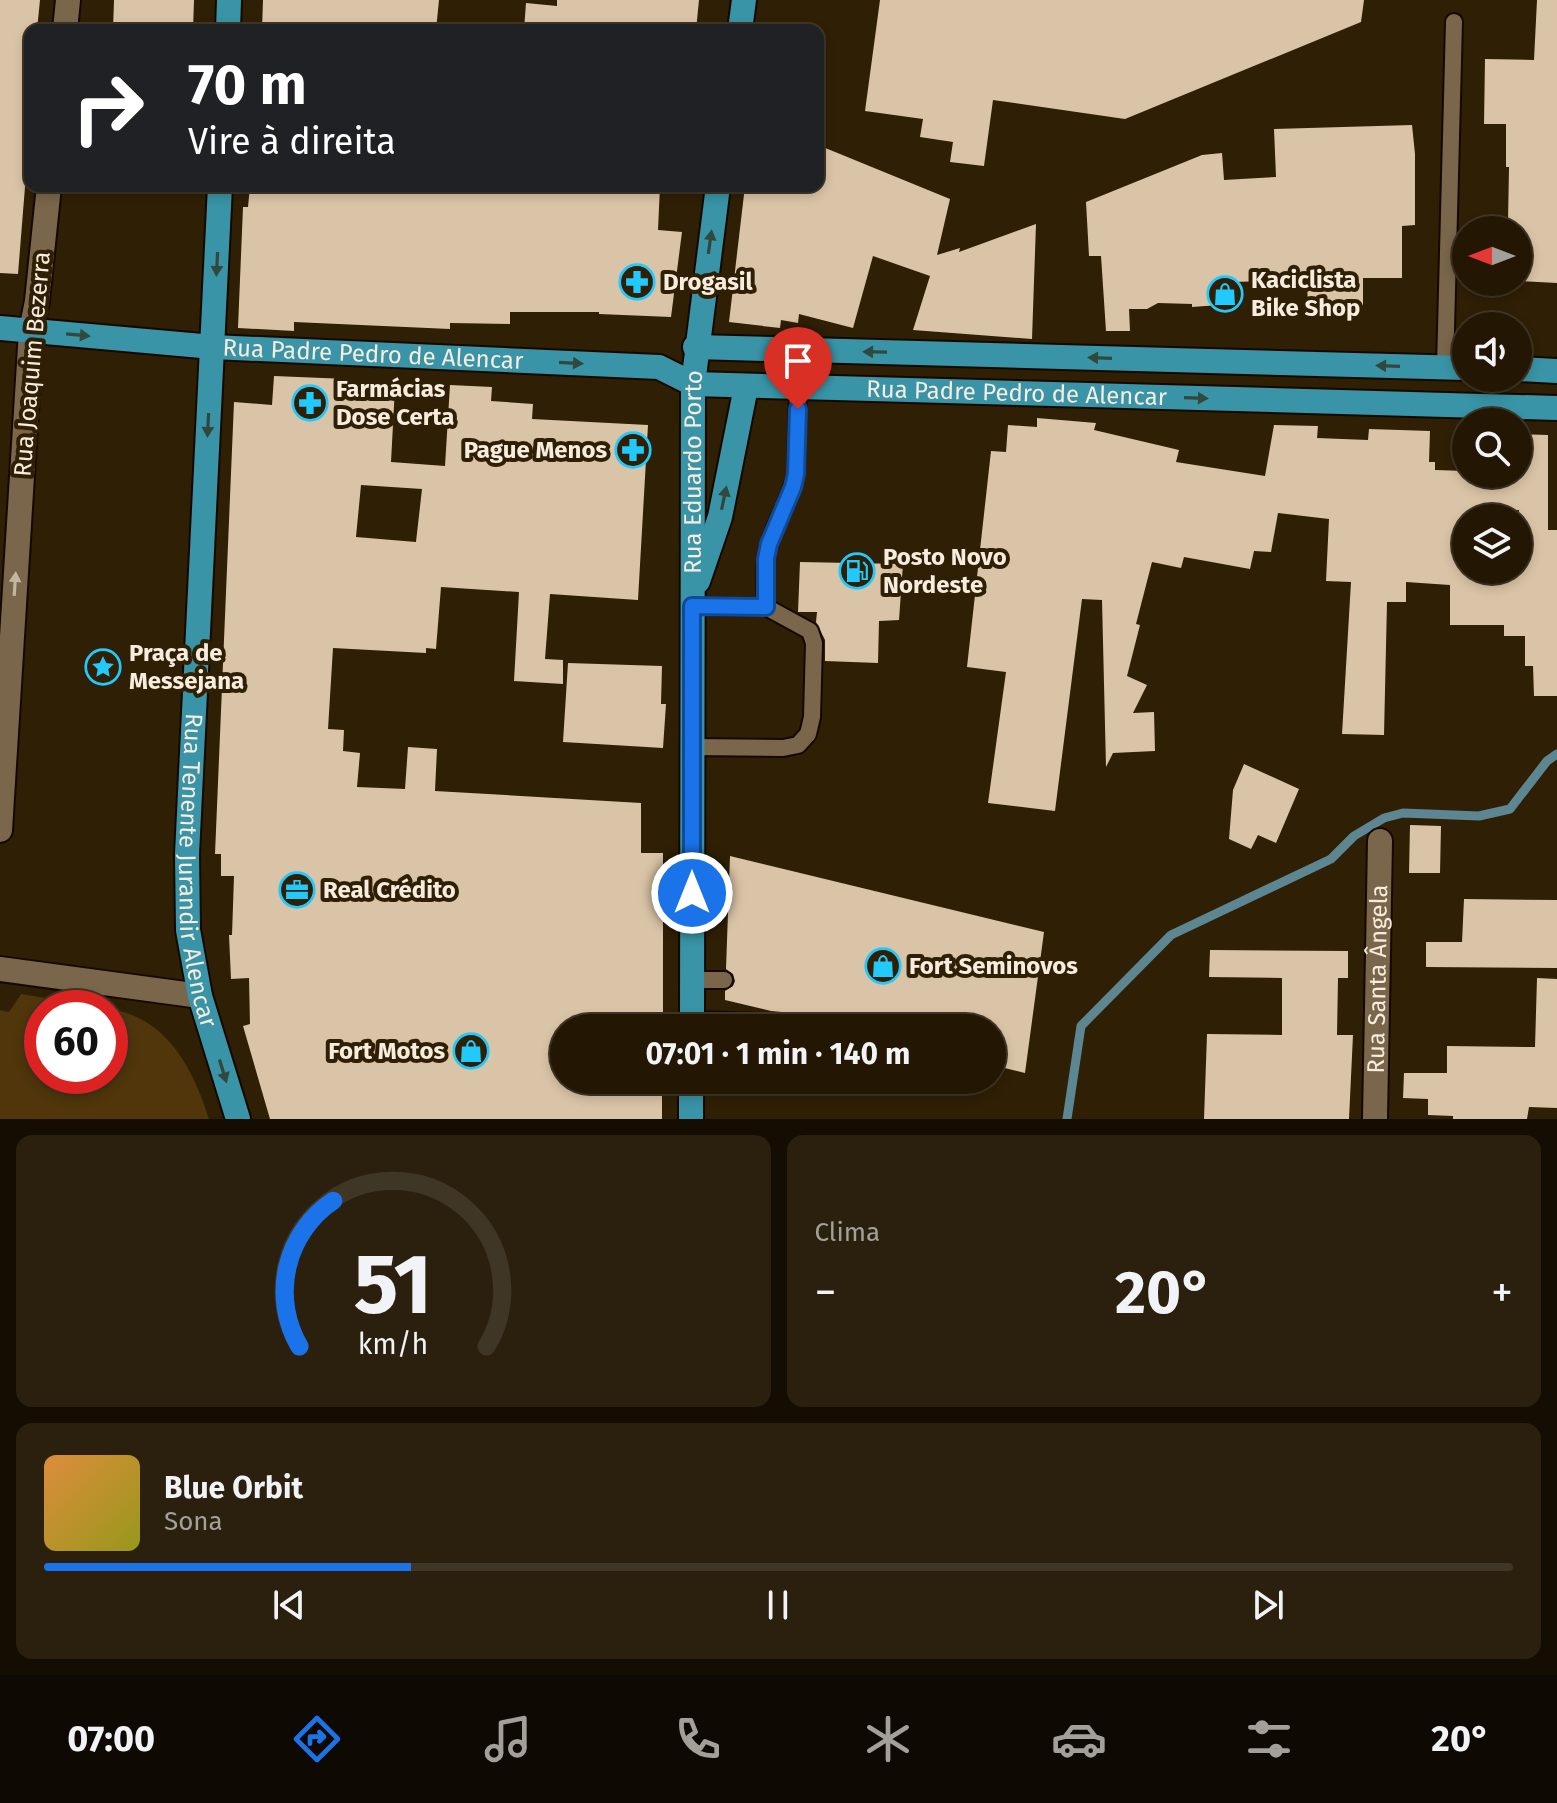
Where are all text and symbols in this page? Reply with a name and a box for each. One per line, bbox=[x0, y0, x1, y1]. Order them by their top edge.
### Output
text: 70 m bbox=[188, 52, 307, 119]
icon: right bbox=[56, 56, 160, 160]
text: Vire à direita bbox=[188, 120, 396, 164]
north arrow bbox=[1452, 216, 1532, 296]
map controls bbox=[1452, 216, 1532, 584]
one-way arrow bbox=[704, 229, 717, 254]
street label: Rua Joaquim Bezerra bbox=[8, 250, 56, 478]
one-way arrow bbox=[210, 252, 223, 277]
pharmacy icon: Drogasil bbox=[618, 263, 656, 301]
place label: Kaciclista Bike Shop bbox=[1251, 266, 1360, 322]
place label: Drogasil bbox=[663, 268, 753, 296]
shop icon: Kaciclista Bike Shop bbox=[1206, 275, 1244, 313]
button: sound bbox=[1452, 312, 1532, 392]
pin bbox=[764, 327, 832, 409]
one-way arrow bbox=[66, 329, 91, 342]
street label: Rua Padre Pedro de Alencar bbox=[222, 333, 525, 375]
icon: arrive bbox=[776, 339, 820, 383]
one-way arrow bbox=[862, 346, 887, 358]
one-way arrow bbox=[1087, 352, 1112, 364]
one-way arrow bbox=[559, 357, 584, 370]
one-way arrow bbox=[1375, 359, 1400, 372]
street label: Rua Eduardo Porto bbox=[679, 368, 709, 574]
place label: Farmácias Dose Certa bbox=[336, 375, 455, 431]
street label: Rua Padre Pedro de Alencar bbox=[866, 375, 1168, 411]
pharmacy icon: Farmácias Dose Certa bbox=[291, 384, 329, 422]
one-way arrow bbox=[1184, 392, 1209, 404]
button: search bbox=[1452, 408, 1532, 488]
one-way arrow bbox=[202, 413, 215, 438]
pharmacy icon: Pague Menos bbox=[614, 431, 652, 469]
place label: Pague Menos bbox=[464, 436, 607, 464]
one-way arrow bbox=[718, 485, 731, 510]
button: layers bbox=[1452, 504, 1532, 584]
place label: Posto Novo Nordeste bbox=[883, 543, 1007, 599]
fuel station icon: Posto Novo Nordeste bbox=[838, 552, 876, 590]
one-way arrow bbox=[9, 571, 22, 596]
place label: Praça de Messejana bbox=[129, 639, 244, 695]
place icon: Praça de Messejana bbox=[84, 648, 122, 686]
street label: Rua Tenente Jurandir Alencar bbox=[173, 713, 223, 1032]
position arrow bbox=[650, 851, 734, 935]
office icon: Real Crédito bbox=[278, 871, 316, 909]
place label: Real Crédito bbox=[323, 876, 456, 904]
street label: Rua Santa Ângela bbox=[1362, 884, 1393, 1074]
shop icon: Fort Seminovos bbox=[864, 947, 902, 985]
place label: Fort Seminovos bbox=[909, 952, 1078, 980]
speed limit sign: 60 bbox=[24, 990, 128, 1094]
shop icon: Fort Motos bbox=[452, 1032, 490, 1070]
text: 07:01 · 1 min · 140 m bbox=[646, 1036, 910, 1072]
place label: Fort Motos bbox=[328, 1037, 445, 1065]
one-way arrow bbox=[217, 1060, 230, 1084]
text: Clima bbox=[815, 1217, 880, 1248]
text: 51 bbox=[354, 1235, 432, 1335]
text: 20° bbox=[1115, 1257, 1212, 1329]
text: − bbox=[815, 1266, 837, 1319]
text: + bbox=[1491, 1266, 1513, 1319]
text: km/h bbox=[358, 1327, 429, 1362]
text: Blue Orbit bbox=[164, 1470, 303, 1506]
text: Sona bbox=[164, 1506, 223, 1537]
icon: previous bbox=[267, 1583, 311, 1627]
icon: pause bbox=[756, 1583, 800, 1627]
icon: next bbox=[1246, 1583, 1290, 1627]
icon: directions bbox=[289, 1711, 345, 1767]
icon: music bbox=[480, 1711, 536, 1767]
icon: phone bbox=[670, 1711, 726, 1767]
icon: climate bbox=[860, 1711, 916, 1767]
icon: car bbox=[1051, 1711, 1107, 1767]
icon: filters bbox=[1241, 1711, 1297, 1767]
text: 07:00 bbox=[67, 1717, 155, 1761]
text: 20° bbox=[1431, 1717, 1490, 1761]

